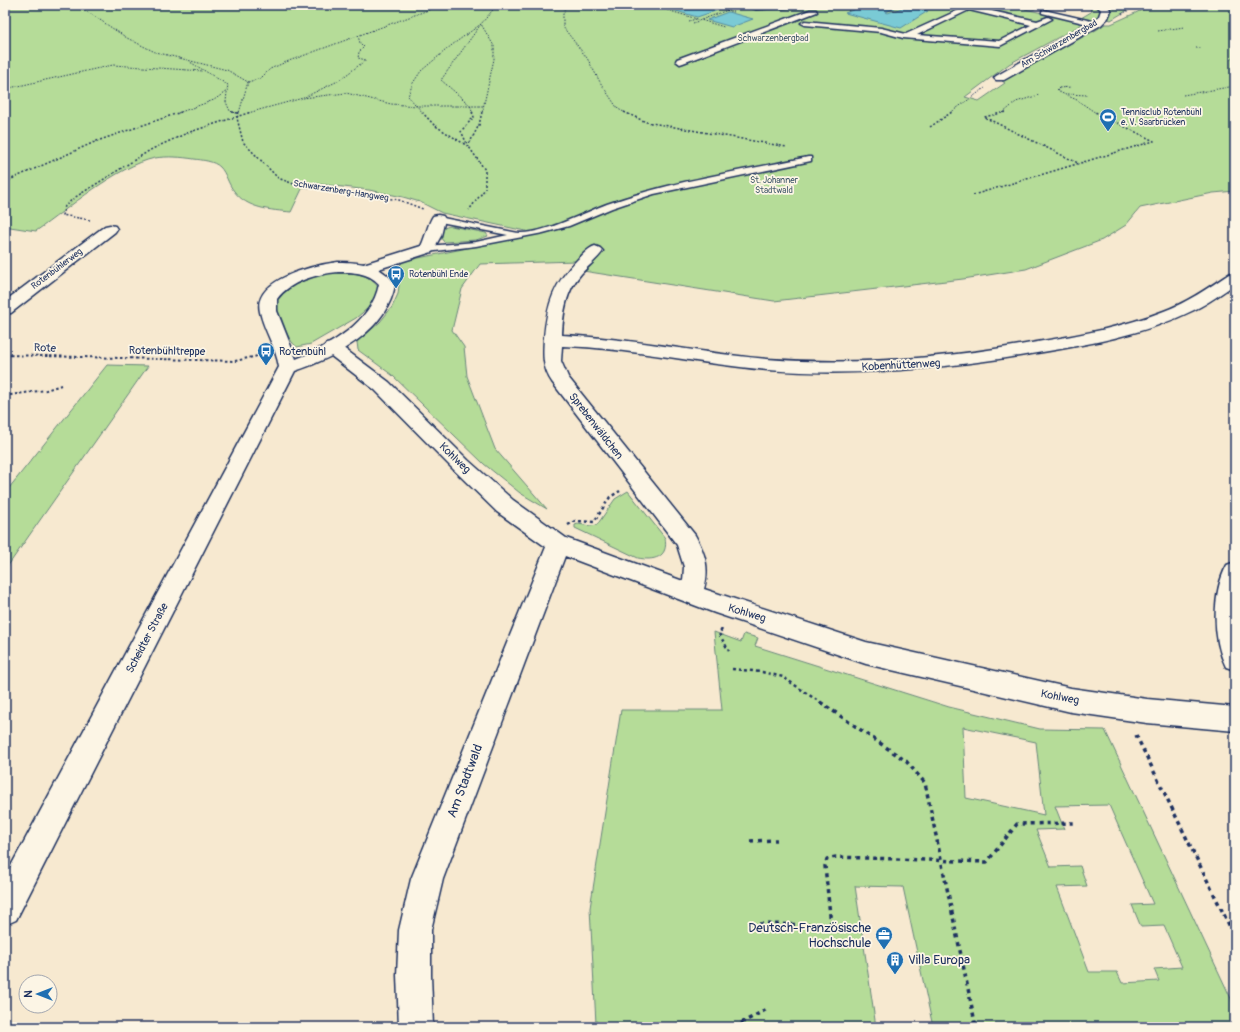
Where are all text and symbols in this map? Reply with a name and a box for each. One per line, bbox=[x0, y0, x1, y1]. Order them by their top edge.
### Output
street label: Am Schwarzenbergbad bbox=[1019, 18, 1099, 70]
park label: Schwarzenbergbad bbox=[737, 33, 809, 44]
sports icon: Tennisclub Rotenbühl e. V. Saarbrücken bbox=[1098, 107, 1118, 132]
place label: Tennisclub Rotenbühl e. V. Saarbrücken bbox=[1121, 107, 1202, 128]
park label: St. Johanner Stadtwald bbox=[750, 175, 799, 196]
street label: Schwarzenberg-Hangweg bbox=[293, 178, 390, 204]
street label: Rotenbühlerweg bbox=[29, 246, 85, 292]
bus stop icon: Rotenbühl Ende bbox=[386, 264, 406, 289]
place label: Rotenbühl Ende bbox=[409, 269, 469, 280]
street label: Rote bbox=[34, 341, 57, 355]
bus stop icon: Rotenbühl bbox=[256, 341, 276, 366]
street label: Rotenbühltreppe bbox=[129, 344, 206, 358]
place label: Rotenbühl bbox=[279, 345, 326, 358]
street label: Kobenhüttenweg bbox=[861, 356, 941, 374]
street label: Sprebenwäldchen bbox=[566, 390, 626, 462]
street label: Kohlweg bbox=[437, 440, 474, 476]
street label: Scheidter Straße bbox=[123, 600, 171, 675]
street label: Kohlweg bbox=[727, 601, 768, 625]
street label: Kohlweg bbox=[1040, 687, 1081, 707]
street label: Am Stadtwald bbox=[444, 742, 486, 820]
place label: Deutsch-Französische Hochschule bbox=[748, 920, 872, 951]
office icon: Deutsch-Französische Hochschule bbox=[874, 925, 894, 950]
building icon: Villa Europa bbox=[885, 950, 905, 975]
place label: Villa Europa bbox=[908, 952, 970, 968]
north arrow bbox=[18, 974, 58, 1014]
text: N bbox=[22, 990, 35, 998]

